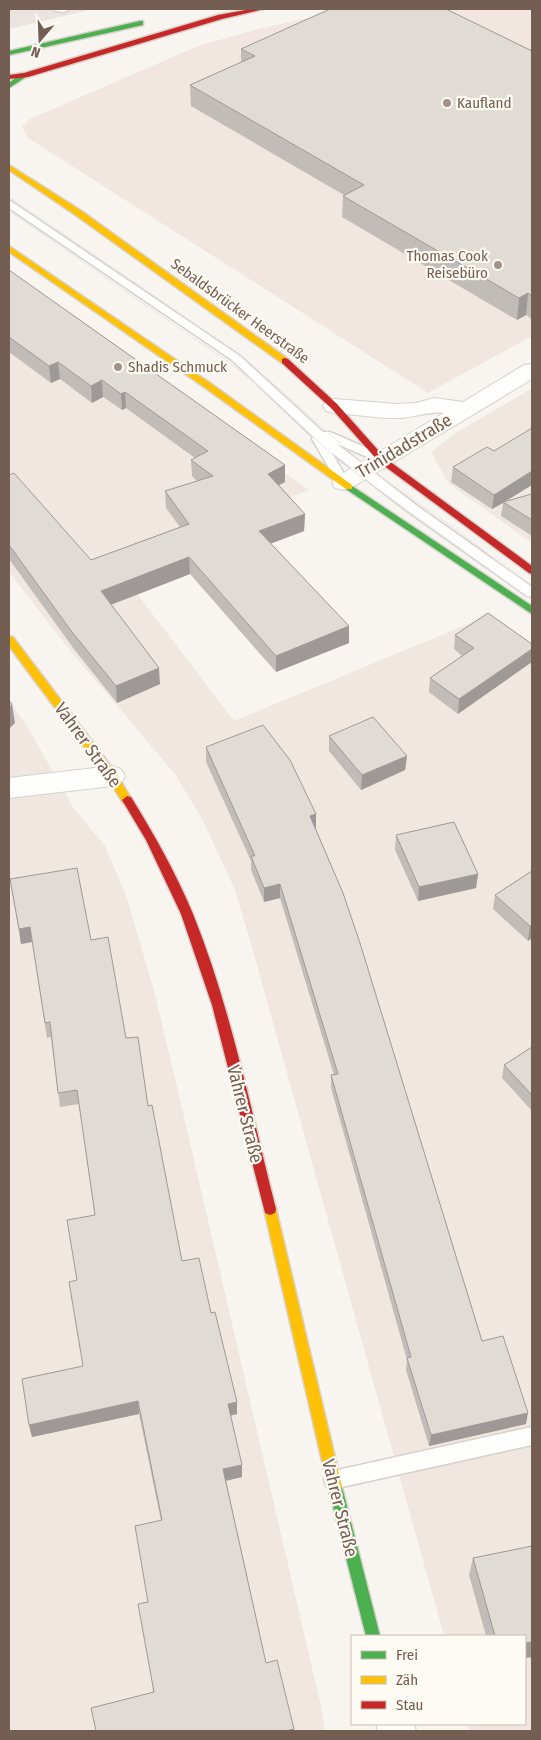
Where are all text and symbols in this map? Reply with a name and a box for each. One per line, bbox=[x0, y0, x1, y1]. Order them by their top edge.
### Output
north arrow bbox=[15, 15, 65, 65]
text: N bbox=[29, 42, 43, 61]
place label: Kaufland bbox=[457, 94, 511, 112]
marker: Kaufland bbox=[441, 97, 453, 109]
place label: Thomas Cook Reisebüro bbox=[406, 247, 488, 282]
street label: Sebaldsbrücker Heerstraße bbox=[167, 255, 313, 367]
marker: Thomas Cook Reisebüro bbox=[492, 259, 504, 271]
place label: Shadis Schmuck bbox=[128, 358, 227, 376]
marker: Shadis Schmuck bbox=[112, 361, 124, 373]
street label: Trinidadstraße bbox=[352, 409, 456, 483]
street label: Vahrer Straße bbox=[50, 698, 126, 792]
street label: Vahrer Straße bbox=[222, 1063, 268, 1165]
street label: Vahrer Straße bbox=[317, 1457, 363, 1559]
legend bbox=[351, 1635, 526, 1725]
text: Frei bbox=[396, 1646, 418, 1664]
text: Zäh bbox=[396, 1671, 418, 1689]
text: Stau bbox=[396, 1696, 423, 1714]

